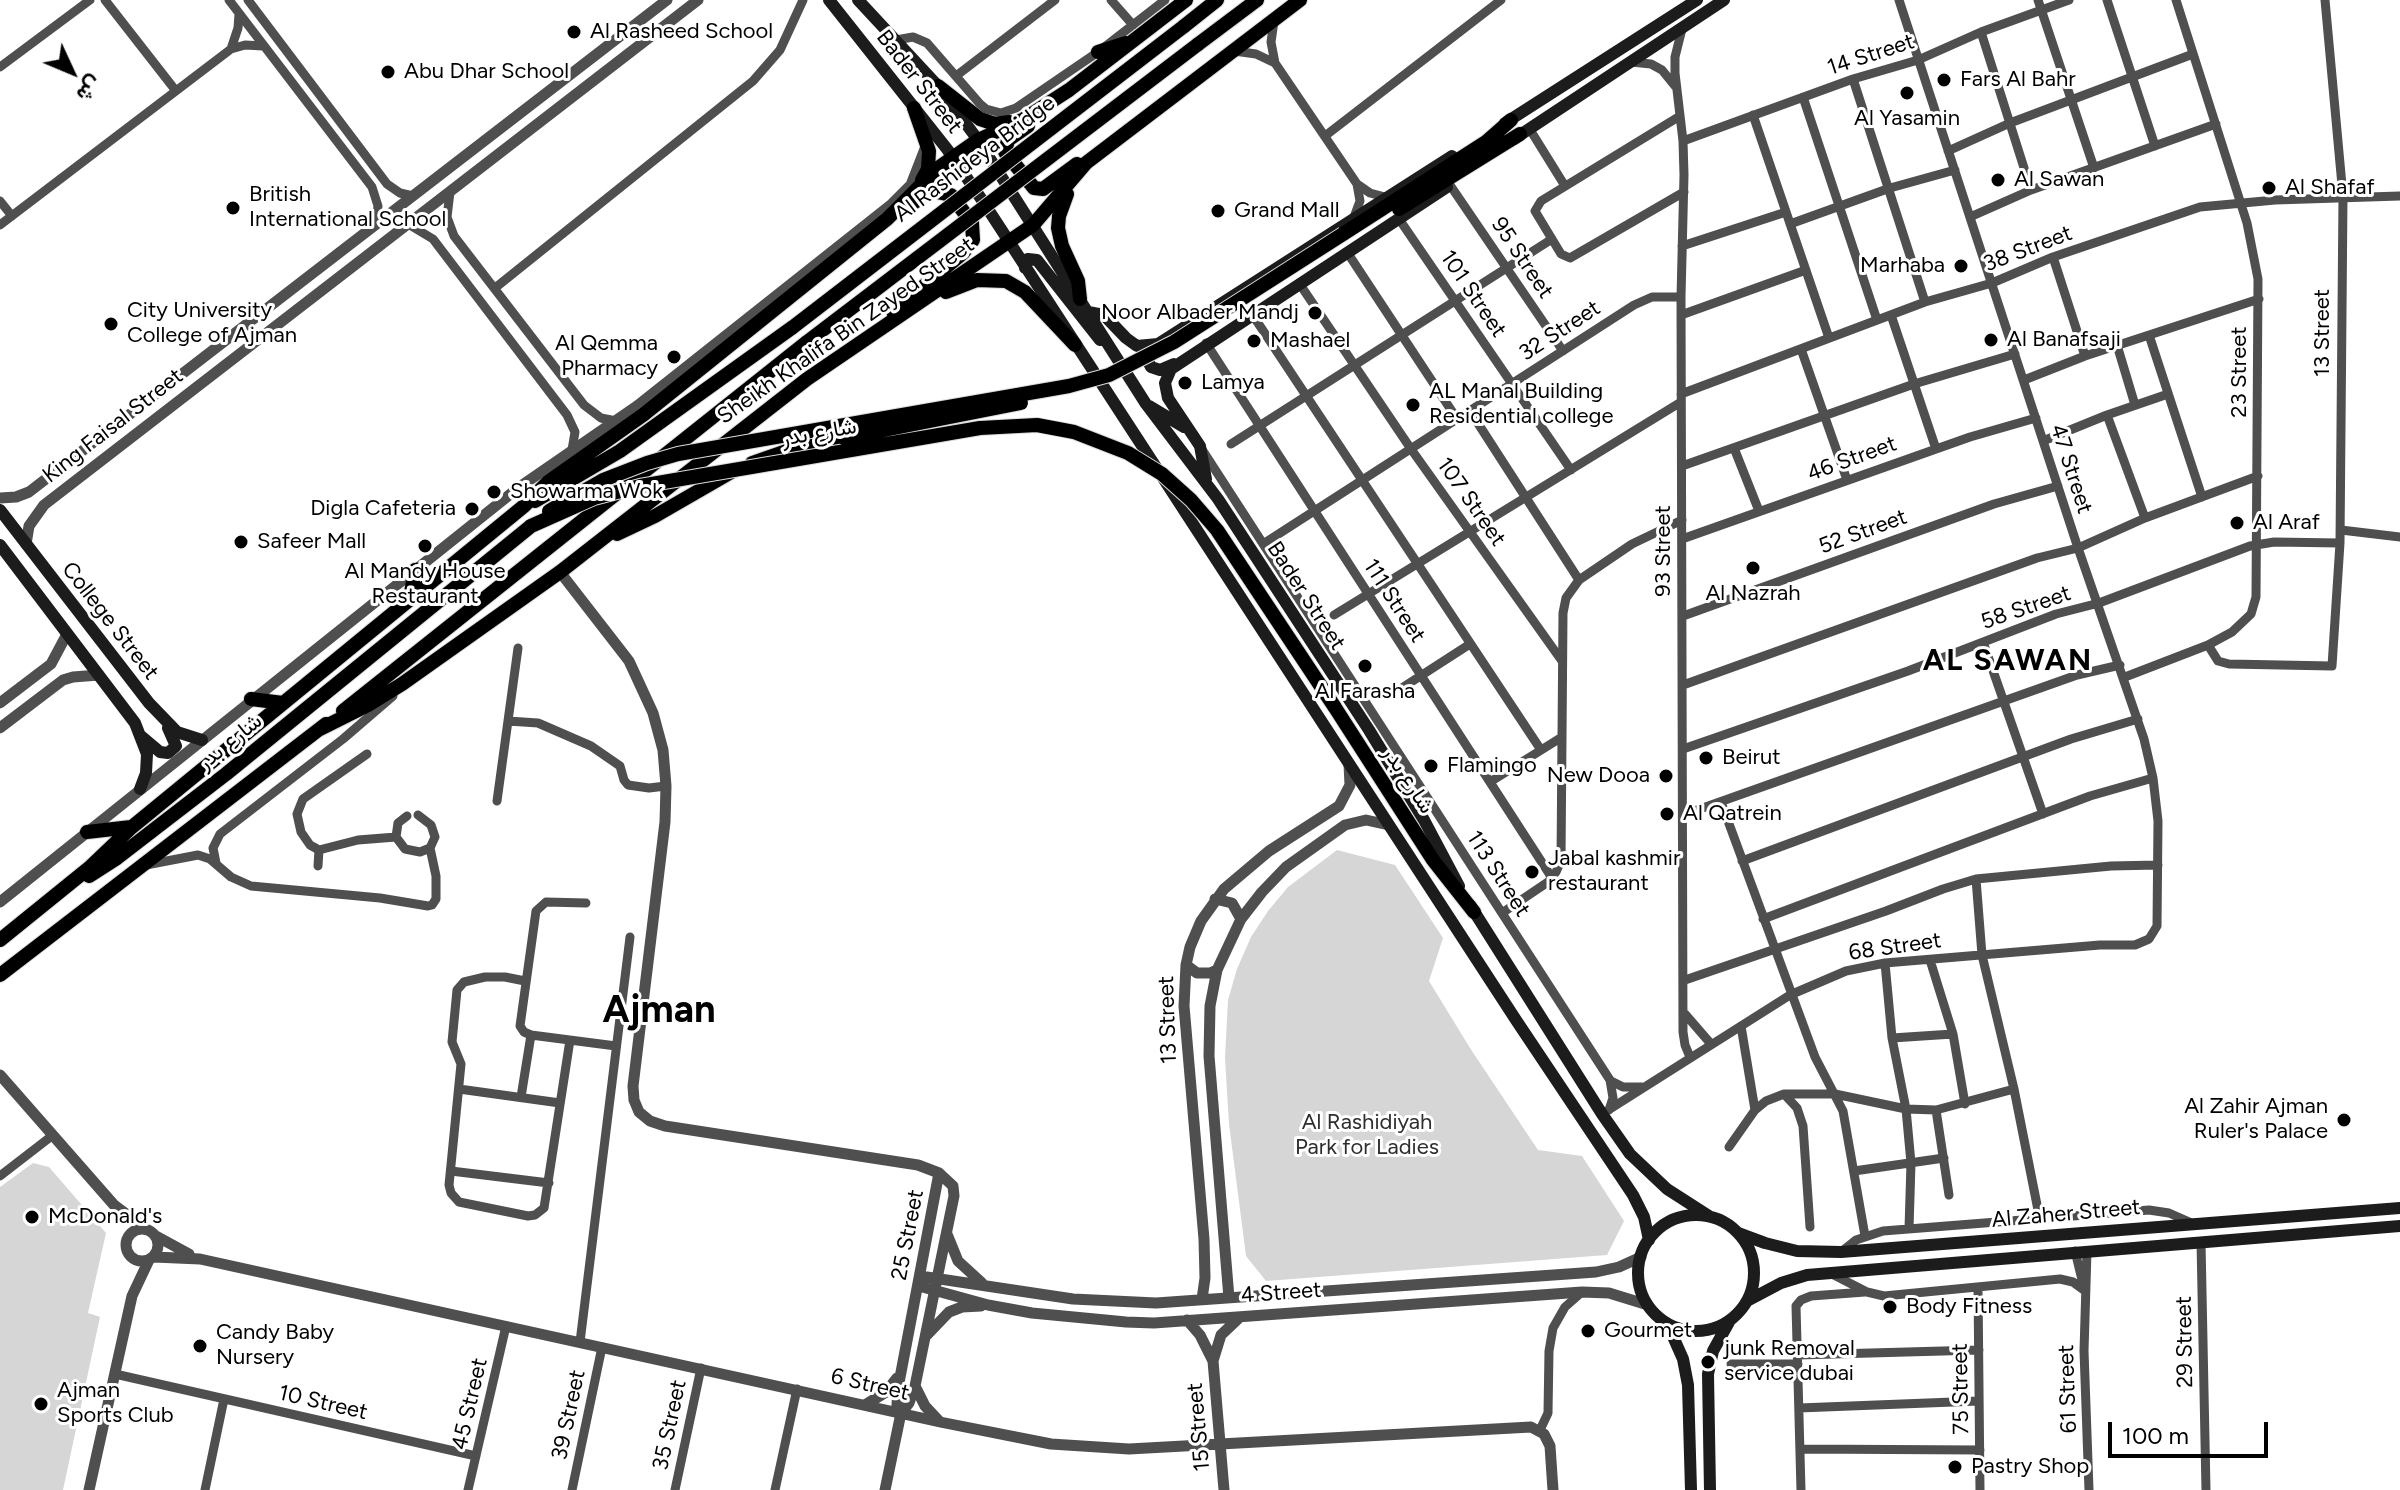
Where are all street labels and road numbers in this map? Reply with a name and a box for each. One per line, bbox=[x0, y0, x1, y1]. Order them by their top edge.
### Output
street label: Bader Street bbox=[870, 25, 968, 139]
street label: 14 Street bbox=[1824, 29, 1918, 81]
street label: Al Rashideya Bridge bbox=[890, 90, 1060, 228]
street label: 95 Street bbox=[1485, 212, 1559, 304]
street label: 38 Street bbox=[1980, 220, 2076, 278]
street label: Sheikh Khalifa Bin Zayed Street bbox=[712, 232, 980, 430]
street label: 101 Street bbox=[1434, 245, 1512, 343]
street label: 13 Street bbox=[2310, 289, 2336, 377]
street label: 32 Street bbox=[1515, 295, 1605, 367]
street label: 23 Street bbox=[2227, 326, 2253, 418]
street label: King Faisal Street bbox=[38, 363, 188, 489]
street label: شارع بدر bbox=[780, 413, 858, 453]
street label: 47 Street bbox=[2044, 421, 2098, 517]
street label: 46 Street bbox=[1804, 431, 1900, 487]
street label: 107 Street bbox=[1431, 453, 1511, 551]
street label: 52 Street bbox=[1815, 504, 1911, 560]
street label: 93 Street bbox=[1651, 505, 1677, 597]
street label: Bader Street bbox=[1261, 537, 1351, 655]
street label: 111 Street bbox=[1357, 554, 1431, 648]
street label: College Street bbox=[56, 557, 164, 685]
street label: 58 Street bbox=[1978, 580, 2074, 636]
street label: شارع بدر bbox=[192, 708, 268, 776]
street label: شارع بدر bbox=[1376, 741, 1440, 819]
street label: 113 Street bbox=[1460, 826, 1536, 922]
street label: 68 Street bbox=[1847, 927, 1943, 967]
street label: 13 Street bbox=[1153, 976, 1183, 1064]
street label: 25 Street bbox=[886, 1187, 930, 1283]
street label: Al Zaher Street bbox=[1991, 1194, 2141, 1234]
street label: 4 Street bbox=[1240, 1277, 1322, 1309]
street label: 29 Street bbox=[2171, 1296, 2199, 1388]
street label: 75 Street bbox=[1947, 1343, 1975, 1435]
street label: 61 Street bbox=[2053, 1344, 2083, 1434]
street label: 45 Street bbox=[447, 1356, 493, 1452]
street label: 6 Street bbox=[828, 1363, 912, 1407]
street label: 39 Street bbox=[547, 1368, 591, 1462]
street label: 35 Street bbox=[648, 1377, 692, 1473]
street label: 10 Street bbox=[276, 1380, 370, 1426]
street label: 15 Street bbox=[1182, 1382, 1216, 1472]

